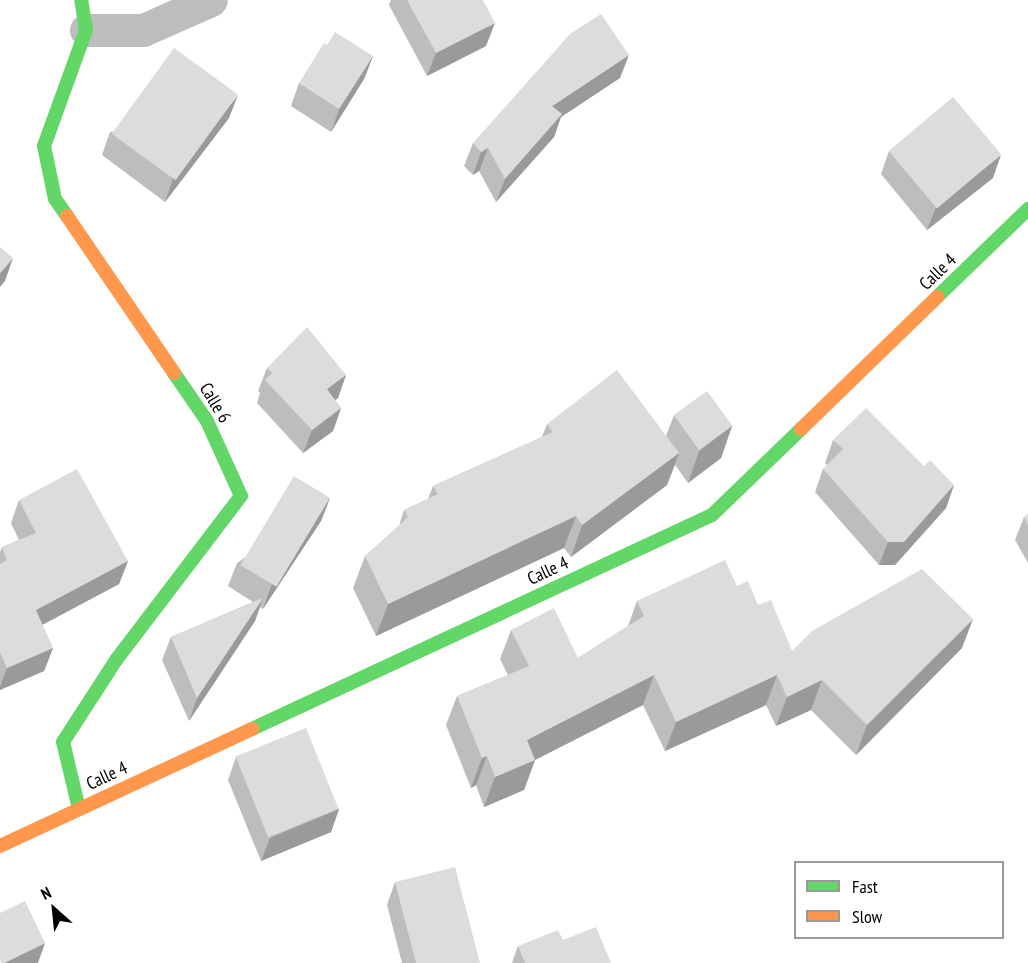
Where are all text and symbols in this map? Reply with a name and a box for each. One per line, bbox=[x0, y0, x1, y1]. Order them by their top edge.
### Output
street label: Calle 4 bbox=[915, 249, 961, 295]
street label: Calle 6 bbox=[195, 379, 235, 427]
street label: Calle 4 bbox=[524, 552, 572, 590]
street label: Calle 4 bbox=[83, 757, 131, 795]
legend bbox=[794, 861, 1004, 939]
text: Fast bbox=[852, 875, 878, 898]
north arrow bbox=[24, 879, 84, 939]
text: N bbox=[37, 882, 54, 904]
text: Slow bbox=[852, 905, 882, 928]

